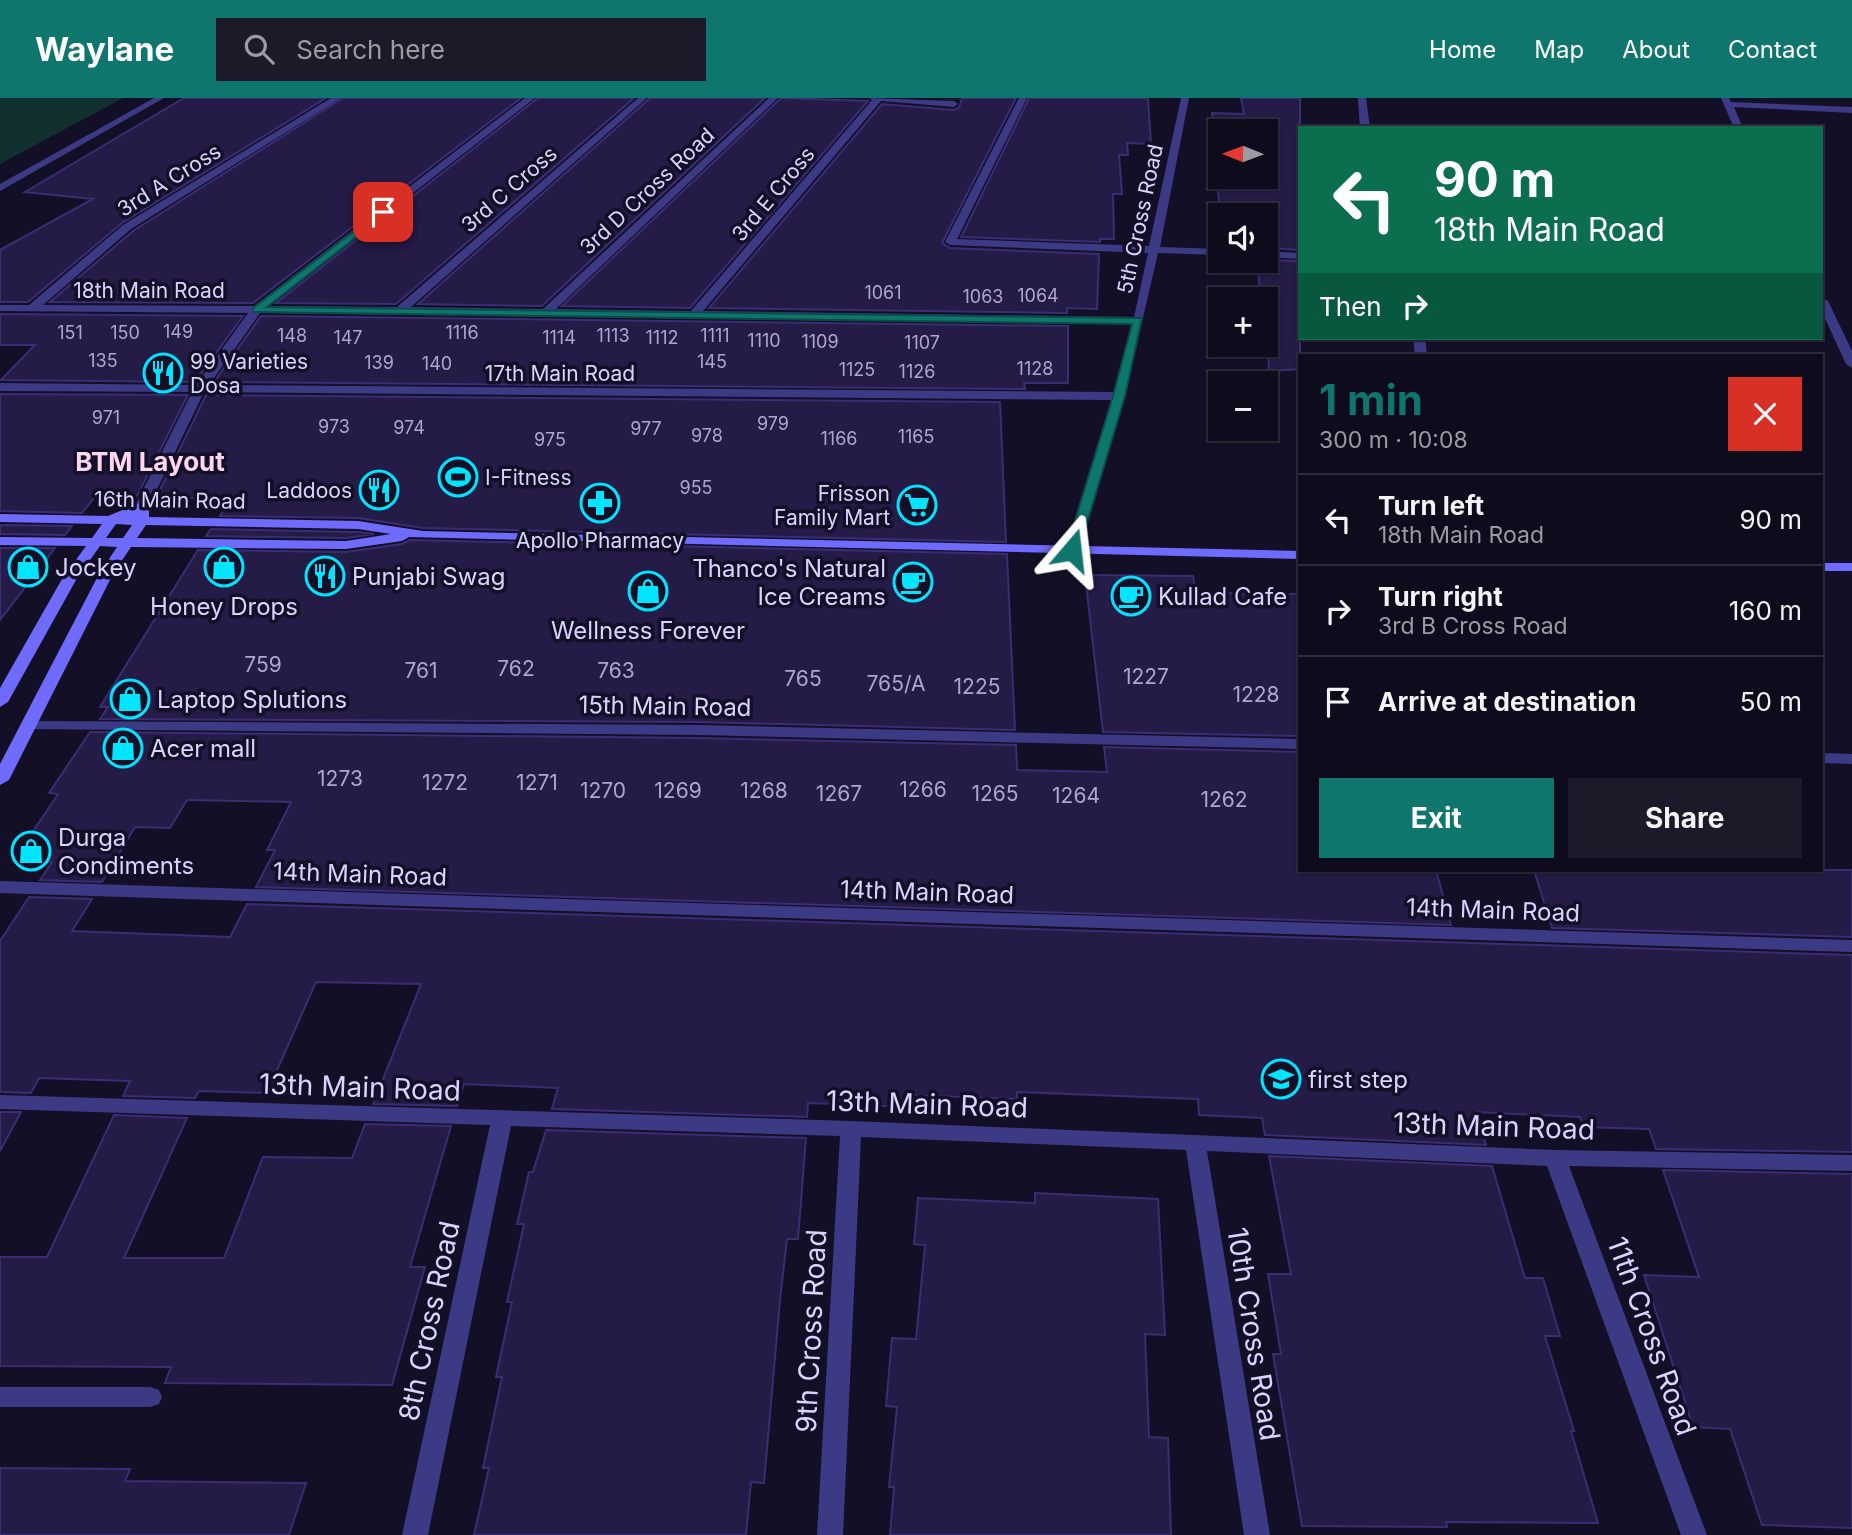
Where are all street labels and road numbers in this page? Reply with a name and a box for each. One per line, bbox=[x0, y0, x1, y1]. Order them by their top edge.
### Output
street label: 3rd D Cross Road bbox=[575, 122, 719, 260]
street label: 3rd A Cross bbox=[113, 138, 225, 222]
street label: 3rd C Cross bbox=[456, 141, 562, 237]
street label: 3rd E Cross bbox=[726, 142, 820, 246]
street label: 5th Cross Road bbox=[1112, 142, 1168, 296]
street label: 18th Main Road bbox=[73, 278, 225, 303]
street label: 17th Main Road bbox=[485, 361, 635, 386]
street label: 16th Main Road bbox=[94, 486, 246, 514]
street label: 15th Main Road bbox=[578, 690, 752, 722]
street label: 14th Main Road bbox=[273, 856, 447, 892]
street label: 14th Main Road bbox=[840, 874, 1014, 910]
street label: 14th Main Road bbox=[1406, 892, 1580, 928]
street label: 13th Main Road bbox=[258, 1066, 462, 1108]
street label: 13th Main Road bbox=[825, 1083, 1029, 1125]
street label: 13th Main Road bbox=[1392, 1105, 1596, 1147]
street label: 8th Cross Road bbox=[391, 1218, 467, 1424]
street label: 10th Cross Road bbox=[1220, 1225, 1288, 1443]
street label: 9th Cross Road bbox=[789, 1228, 833, 1434]
street label: 11th Cross Road bbox=[1600, 1232, 1704, 1440]

